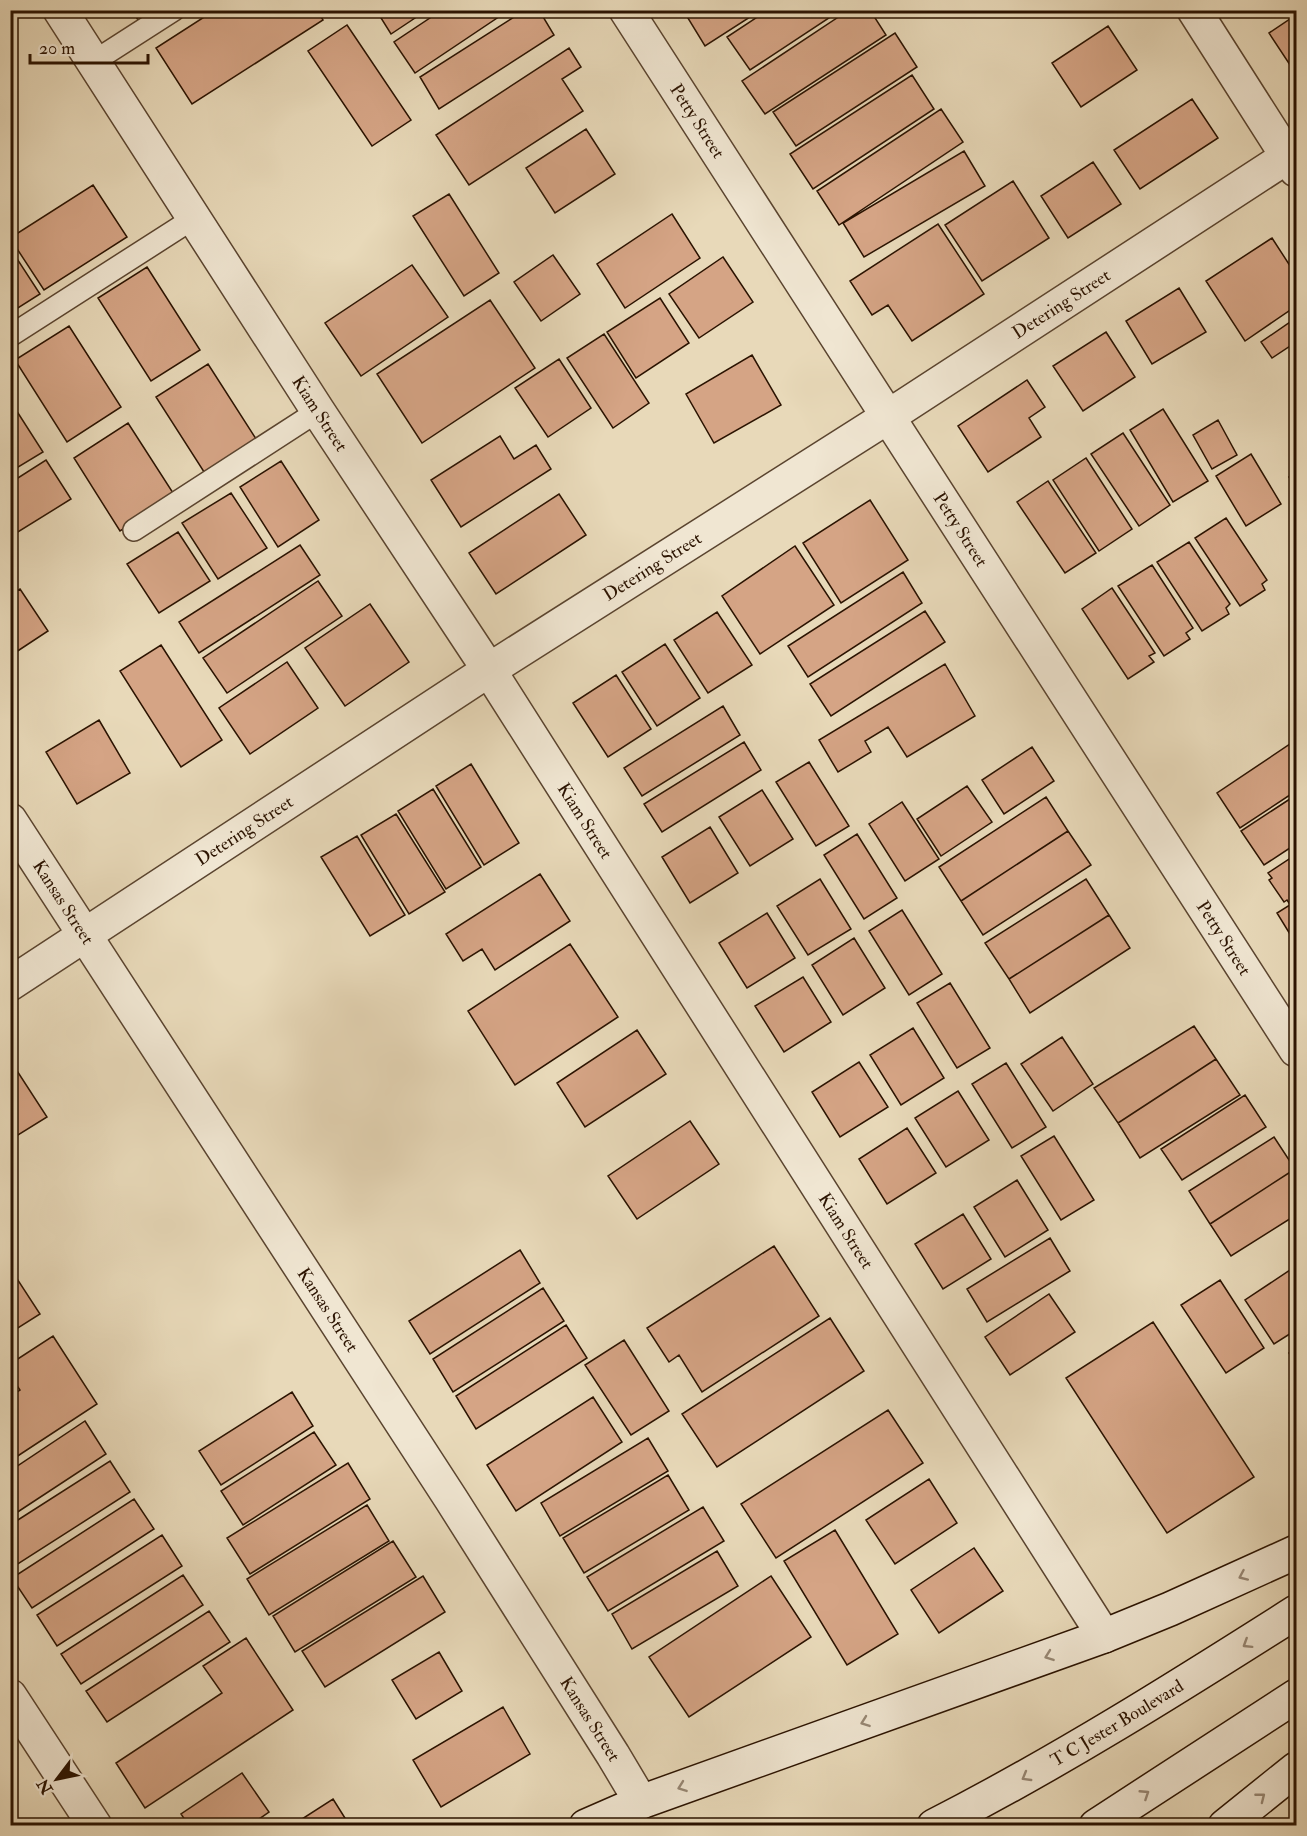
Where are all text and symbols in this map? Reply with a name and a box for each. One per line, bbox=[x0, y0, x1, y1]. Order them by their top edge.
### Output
scale bar bbox=[30, 27, 148, 65]
text: 20 m bbox=[39, 37, 75, 60]
street label: Petty Street bbox=[665, 79, 730, 163]
street label: Detering Street bbox=[1008, 264, 1115, 344]
street label: Kiam Street bbox=[287, 371, 353, 456]
street label: Petty Street bbox=[928, 488, 993, 571]
street label: Detering Street bbox=[599, 526, 706, 606]
street label: Kiam Street bbox=[552, 778, 618, 863]
street label: Detering Street bbox=[191, 790, 298, 871]
street label: Kansas Street bbox=[28, 856, 99, 949]
street label: Petty Street bbox=[1191, 896, 1257, 980]
street label: Kiam Street bbox=[813, 1188, 879, 1273]
street label: Kansas Street bbox=[292, 1263, 364, 1357]
one-way arrow bbox=[1238, 1569, 1249, 1581]
one-way arrow bbox=[1243, 1636, 1253, 1648]
one-way arrow bbox=[1044, 1648, 1054, 1661]
street label: Kansas Street bbox=[555, 1672, 626, 1766]
street label: T C Jester Boulevard bbox=[1046, 1674, 1188, 1772]
one-way arrow bbox=[860, 1714, 871, 1727]
north arrow bbox=[27, 1749, 87, 1809]
one-way arrow bbox=[1022, 1770, 1032, 1781]
text: N bbox=[32, 1774, 58, 1799]
one-way arrow bbox=[677, 1780, 687, 1793]
one-way arrow bbox=[1139, 1790, 1150, 1801]
one-way arrow bbox=[1254, 1794, 1265, 1805]

